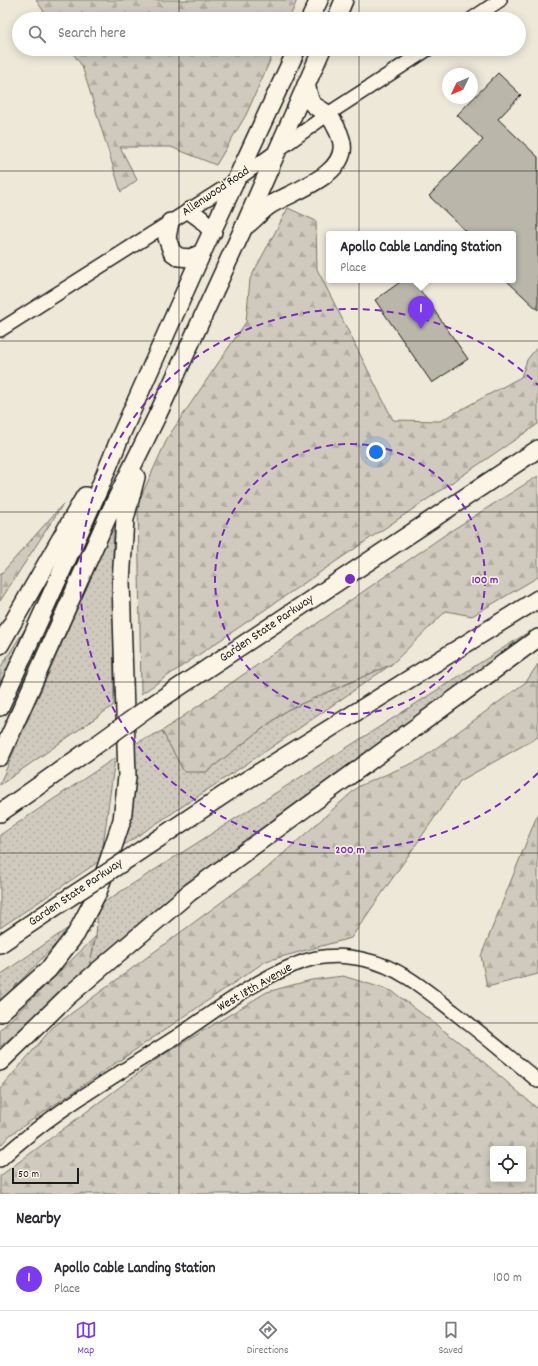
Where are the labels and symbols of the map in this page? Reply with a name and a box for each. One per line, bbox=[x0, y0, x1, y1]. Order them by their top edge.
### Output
north arrow bbox=[442, 68, 478, 104]
street label: Allenwood Road bbox=[178, 162, 254, 222]
pin: 1 bbox=[408, 296, 434, 329]
your location bbox=[366, 442, 386, 462]
centre of rings bbox=[343, 572, 357, 586]
text: 100 m bbox=[472, 572, 498, 589]
street label: Garden State Parkway bbox=[216, 590, 319, 668]
text: 200 m bbox=[335, 842, 365, 859]
street label: Garden State Parkway bbox=[25, 854, 128, 932]
street label: West 18th Avenue bbox=[214, 959, 296, 1017]
scale bar bbox=[12, 1166, 79, 1185]

